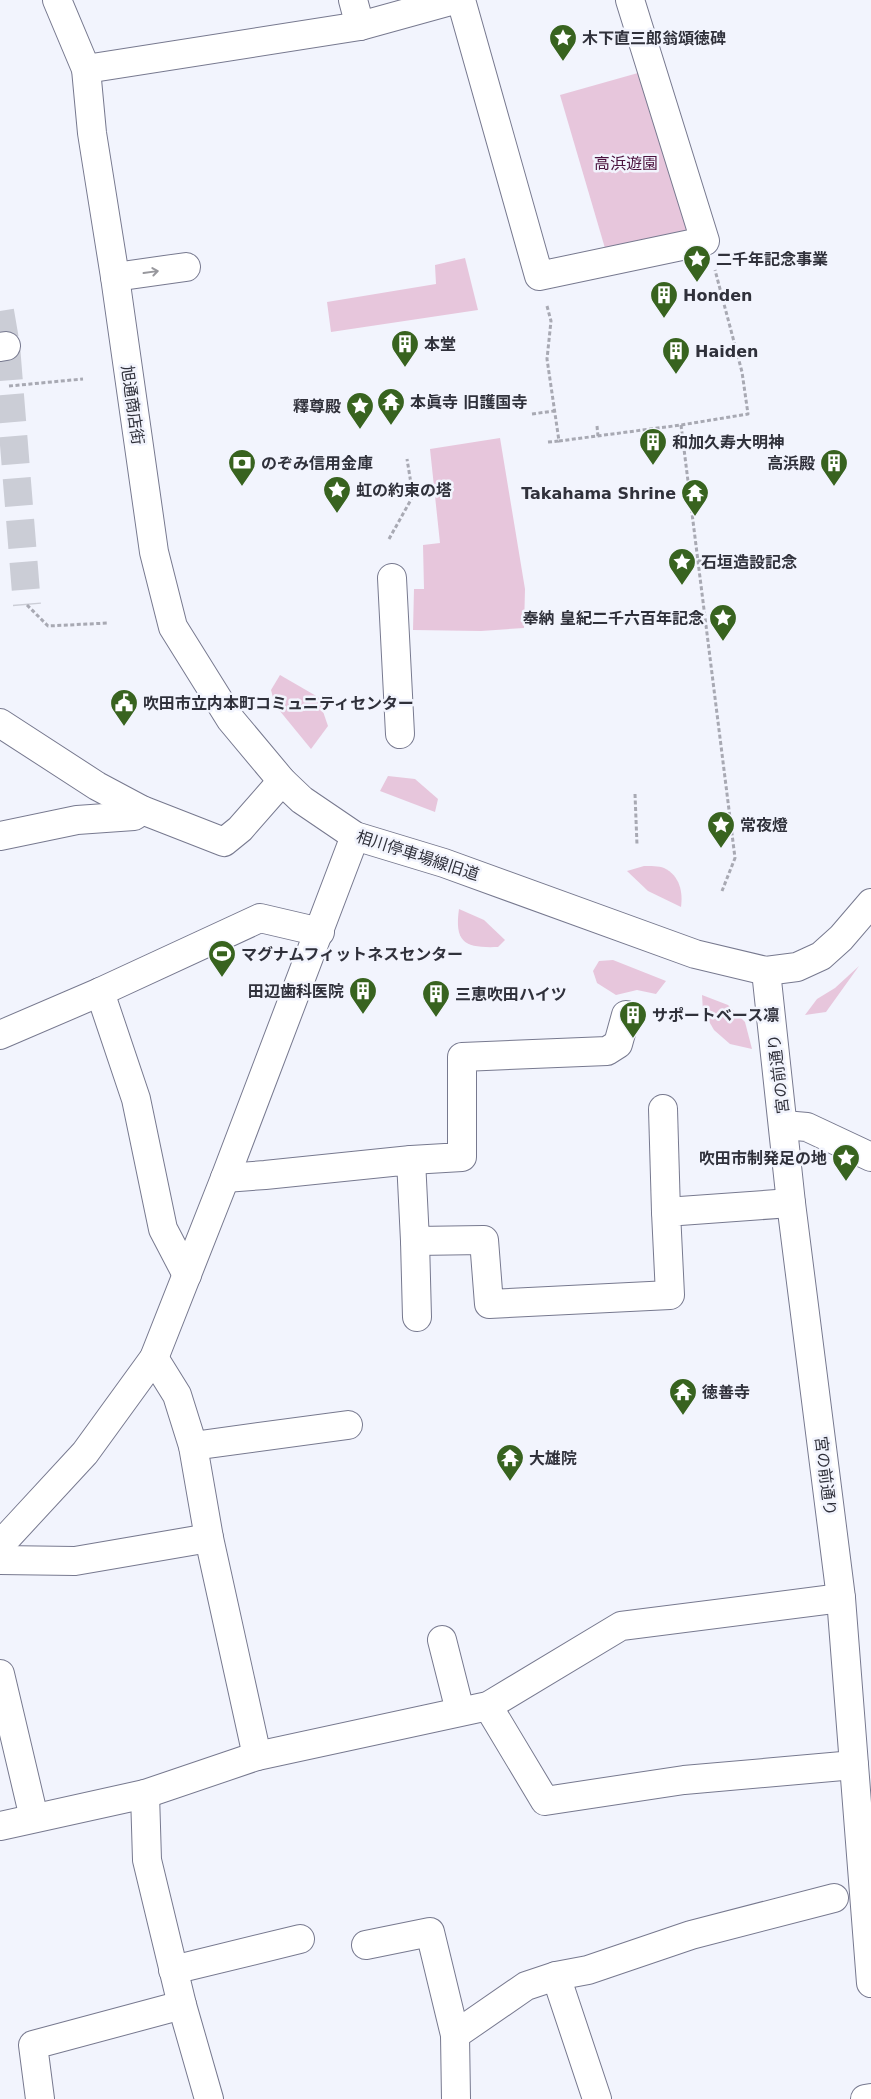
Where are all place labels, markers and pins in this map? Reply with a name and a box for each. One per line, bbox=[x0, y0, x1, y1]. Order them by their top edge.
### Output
place icon: 木下直三郎翁頌徳碑 bbox=[548, 23, 578, 62]
place label: 木下直三郎翁頌徳碑 bbox=[582, 29, 726, 48]
place icon: 二千年記念事業 bbox=[682, 244, 712, 283]
place label: 二千年記念事業 bbox=[716, 250, 828, 269]
building icon: Honden bbox=[649, 280, 679, 319]
place label: Honden bbox=[683, 286, 752, 305]
building icon: 本堂 bbox=[390, 329, 420, 368]
place label: 本堂 bbox=[424, 335, 456, 354]
building icon: Haiden bbox=[661, 336, 691, 375]
place label: Haiden bbox=[695, 342, 758, 361]
temple icon: 本眞寺 旧護国寺 bbox=[376, 387, 406, 426]
place icon: 釋尊殿 bbox=[345, 391, 375, 430]
place label: 本眞寺 旧護国寺 bbox=[410, 393, 528, 412]
place label: 釋尊殿 bbox=[293, 397, 341, 416]
building icon: 和加久寿大明神 bbox=[638, 427, 668, 466]
place label: 和加久寿大明神 bbox=[672, 433, 784, 452]
bank icon: のぞみ信用金庫 bbox=[227, 448, 257, 487]
building icon: 高浜殿 bbox=[819, 448, 849, 487]
place label: のぞみ信用金庫 bbox=[261, 454, 373, 473]
place label: 高浜殿 bbox=[767, 454, 815, 473]
place icon: 虹の約束の塔 bbox=[322, 475, 352, 514]
temple icon: Takahama Shrine bbox=[680, 478, 710, 517]
place label: 虹の約束の塔 bbox=[356, 481, 452, 500]
place label: Takahama Shrine bbox=[521, 484, 676, 503]
place icon: 石垣造設記念 bbox=[667, 547, 697, 586]
place label: 石垣造設記念 bbox=[701, 553, 797, 572]
place icon: 奉納 皇紀二千六百年記念 bbox=[708, 603, 738, 642]
place label: 奉納 皇紀二千六百年記念 bbox=[522, 609, 704, 628]
public building icon: 吹田市立内本町コミュニティセンター bbox=[109, 688, 139, 727]
place label: 吹田市立内本町コミュニティセンター bbox=[143, 694, 414, 713]
place icon: 常夜燈 bbox=[706, 810, 736, 849]
place label: 常夜燈 bbox=[740, 816, 788, 835]
sports icon: マグナムフィットネスセンター bbox=[207, 939, 237, 978]
place label: マグナムフィットネスセンター bbox=[241, 945, 463, 964]
building icon: 田辺歯科医院 bbox=[348, 976, 378, 1015]
building icon: 三恵吹田ハイツ bbox=[421, 979, 451, 1018]
place label: 田辺歯科医院 bbox=[248, 982, 344, 1001]
place label: 三恵吹田ハイツ bbox=[455, 985, 567, 1004]
building icon: サポートベース凛 bbox=[618, 1000, 648, 1039]
place label: サポートベース凛 bbox=[652, 1006, 779, 1025]
place icon: 吹田市制発足の地 bbox=[831, 1143, 861, 1182]
place label: 吹田市制発足の地 bbox=[699, 1149, 827, 1168]
temple icon: 徳善寺 bbox=[668, 1377, 698, 1416]
place label: 徳善寺 bbox=[702, 1383, 750, 1402]
temple icon: 大雄院 bbox=[495, 1443, 525, 1482]
place label: 大雄院 bbox=[529, 1449, 577, 1468]

